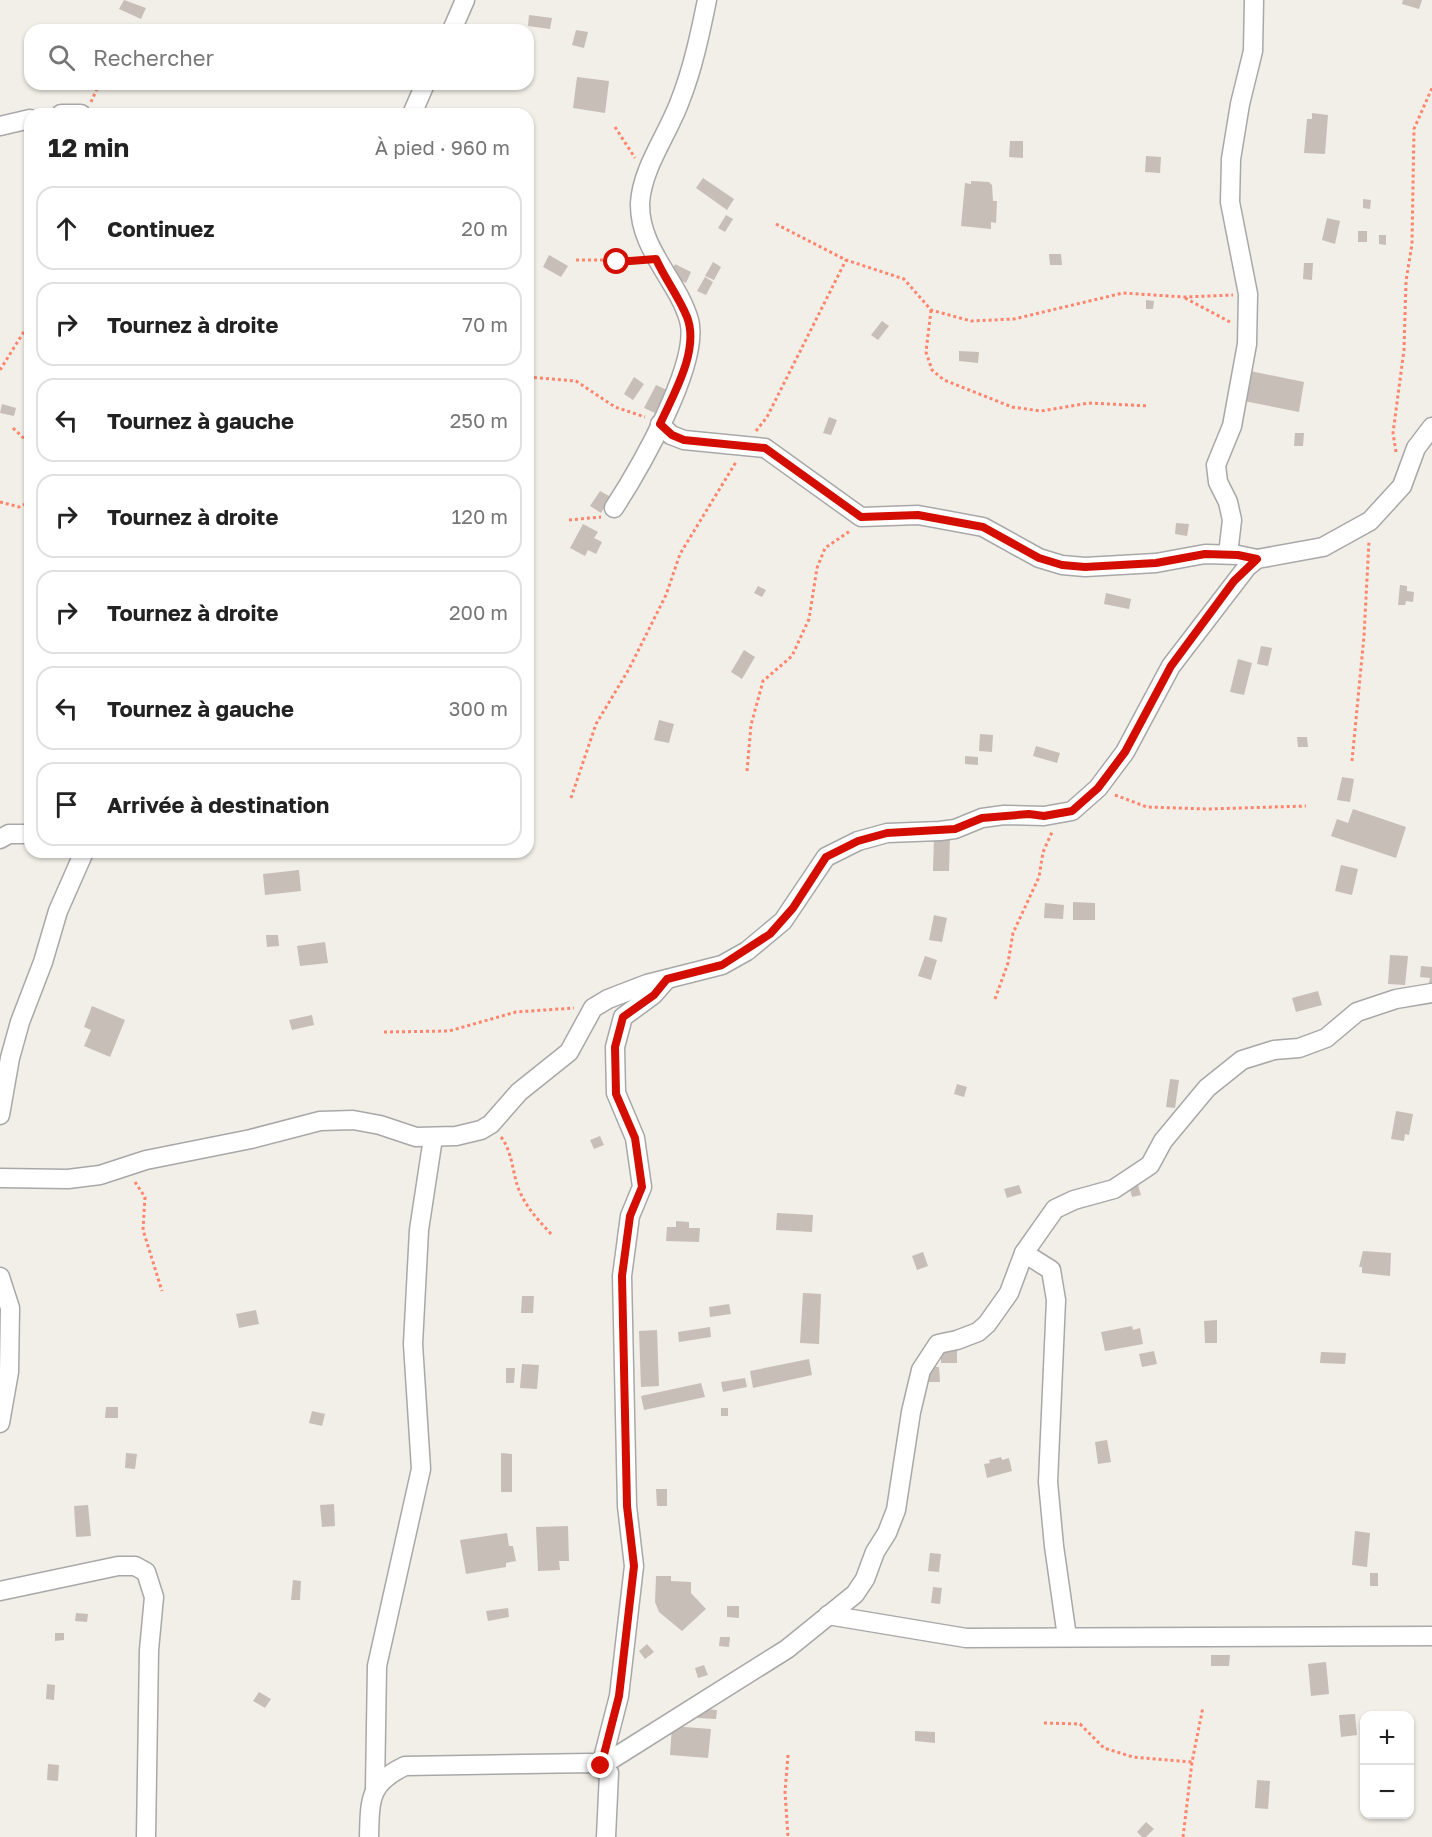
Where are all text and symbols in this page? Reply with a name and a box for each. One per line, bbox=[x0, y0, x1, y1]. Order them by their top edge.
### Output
search box bbox=[24, 24, 534, 90]
icon: search bbox=[45, 41, 78, 74]
text: Rechercher bbox=[93, 44, 214, 71]
text: 12 min bbox=[48, 132, 129, 163]
text: À pied · 960 m bbox=[375, 135, 510, 159]
icon: ahead bbox=[50, 212, 83, 245]
text: Continuez bbox=[107, 215, 214, 242]
text: 20 m bbox=[461, 216, 508, 240]
route start bbox=[603, 248, 629, 274]
icon: right bbox=[50, 308, 83, 341]
text: Tournez à droite bbox=[107, 311, 278, 338]
text: 70 m bbox=[462, 312, 508, 336]
icon: left bbox=[50, 404, 83, 437]
text: Tournez à gauche bbox=[107, 407, 294, 434]
text: 250 m bbox=[450, 408, 508, 432]
icon: right bbox=[50, 500, 83, 533]
text: Tournez à droite bbox=[107, 503, 278, 530]
text: 120 m bbox=[452, 504, 508, 528]
icon: right bbox=[50, 596, 83, 629]
text: Tournez à droite bbox=[107, 599, 278, 626]
text: 200 m bbox=[449, 600, 508, 624]
icon: left bbox=[50, 692, 83, 725]
text: Tournez à gauche bbox=[107, 695, 294, 722]
text: 300 m bbox=[449, 696, 508, 720]
icon: arrive bbox=[50, 788, 83, 821]
text: Arrivée à destination bbox=[107, 791, 329, 818]
map controls bbox=[1360, 1711, 1414, 1819]
button: + bbox=[1360, 1711, 1414, 1765]
route end bbox=[587, 1752, 613, 1778]
button: − bbox=[1360, 1765, 1414, 1819]

